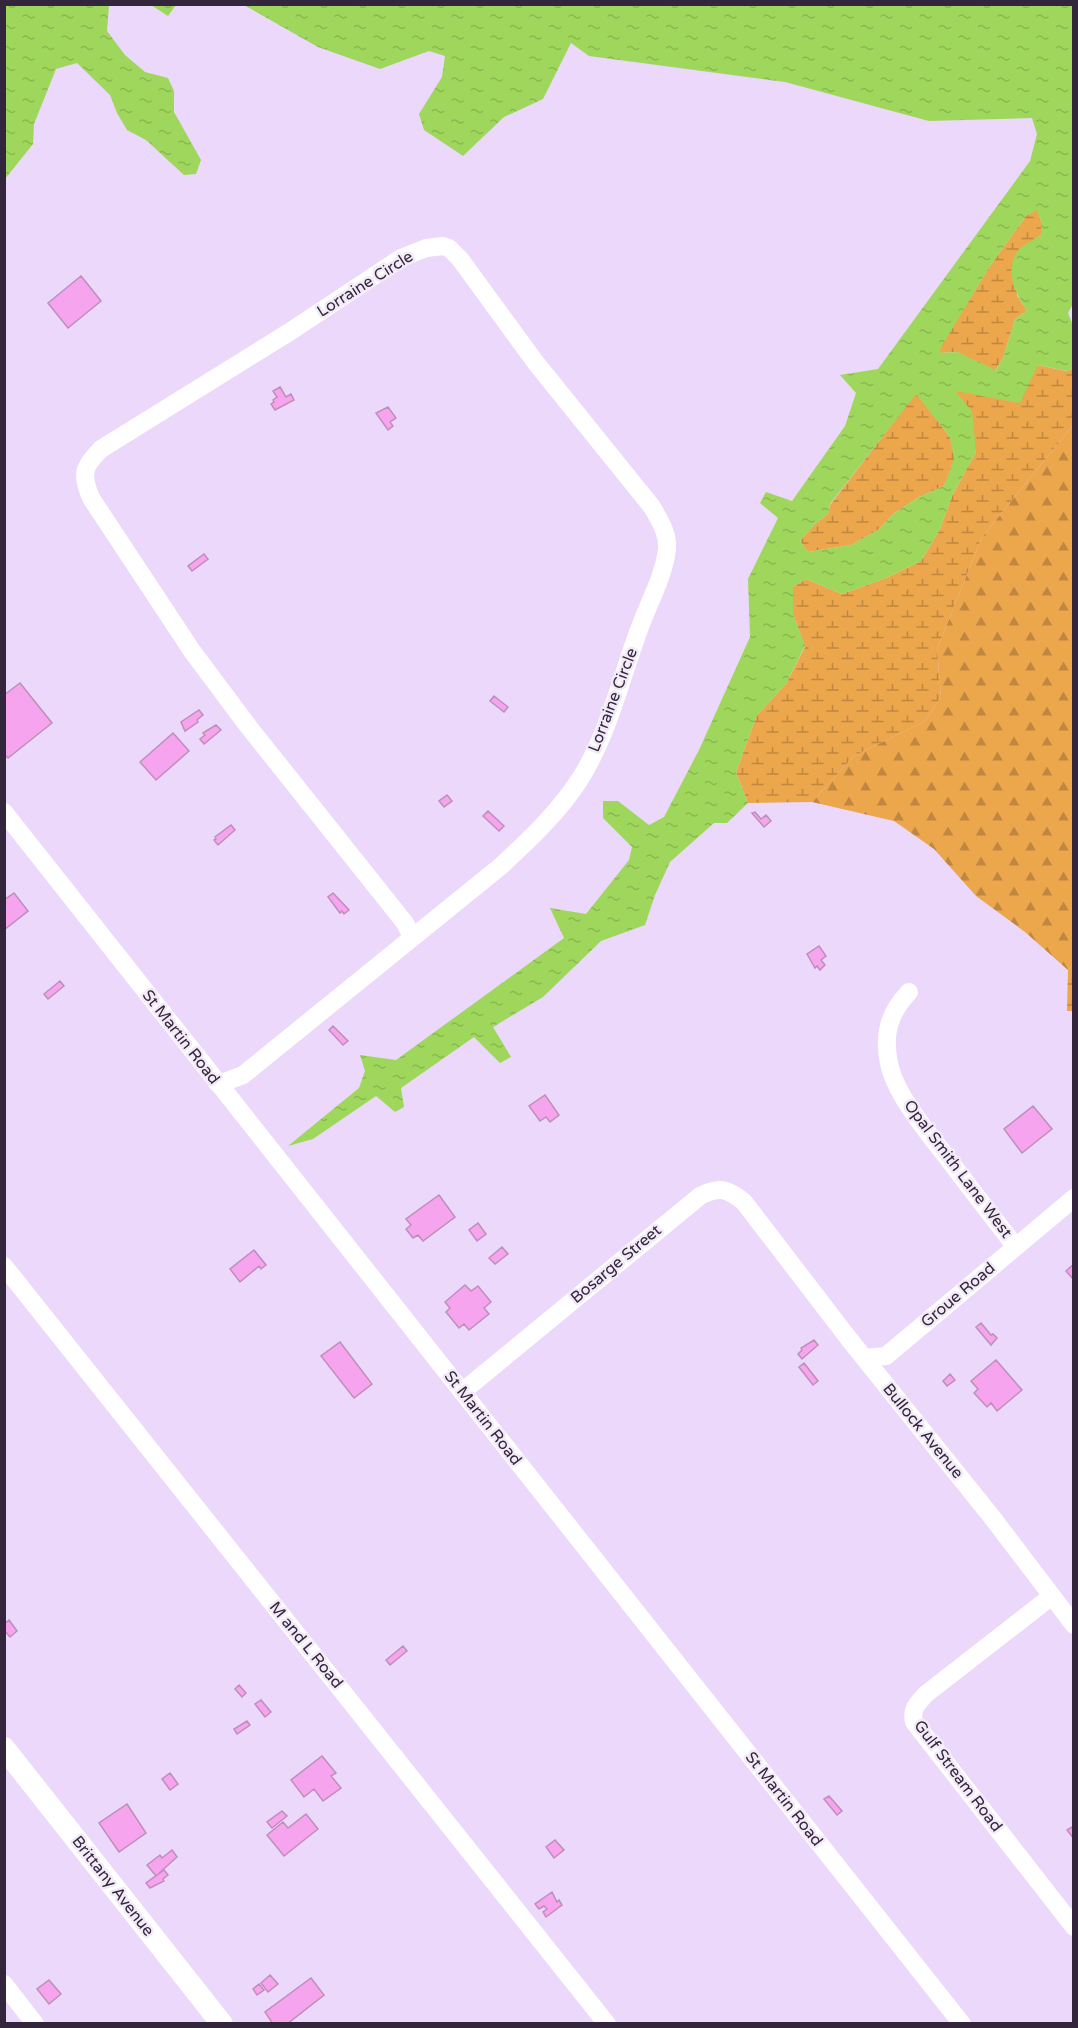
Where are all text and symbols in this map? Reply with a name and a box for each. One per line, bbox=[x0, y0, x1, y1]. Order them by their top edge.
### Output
street label: Lorraine Circle bbox=[313, 246, 417, 322]
street label: Lorraine Circle bbox=[584, 645, 642, 755]
street label: St Martin Road bbox=[138, 986, 224, 1088]
street label: Opal Smith Lane West bbox=[899, 1096, 1017, 1242]
street label: Bosarge Street bbox=[567, 1220, 665, 1308]
street label: Groue Road bbox=[917, 1258, 999, 1332]
street label: St Martin Road bbox=[440, 1367, 526, 1469]
street label: Bullock Avenue bbox=[878, 1379, 968, 1483]
street label: M and L Road bbox=[265, 1597, 347, 1693]
street label: Gulf Stream Road bbox=[909, 1716, 1007, 1836]
street label: St Martin Road bbox=[741, 1748, 827, 1850]
street label: Brittany Avenue bbox=[68, 1832, 158, 1940]

